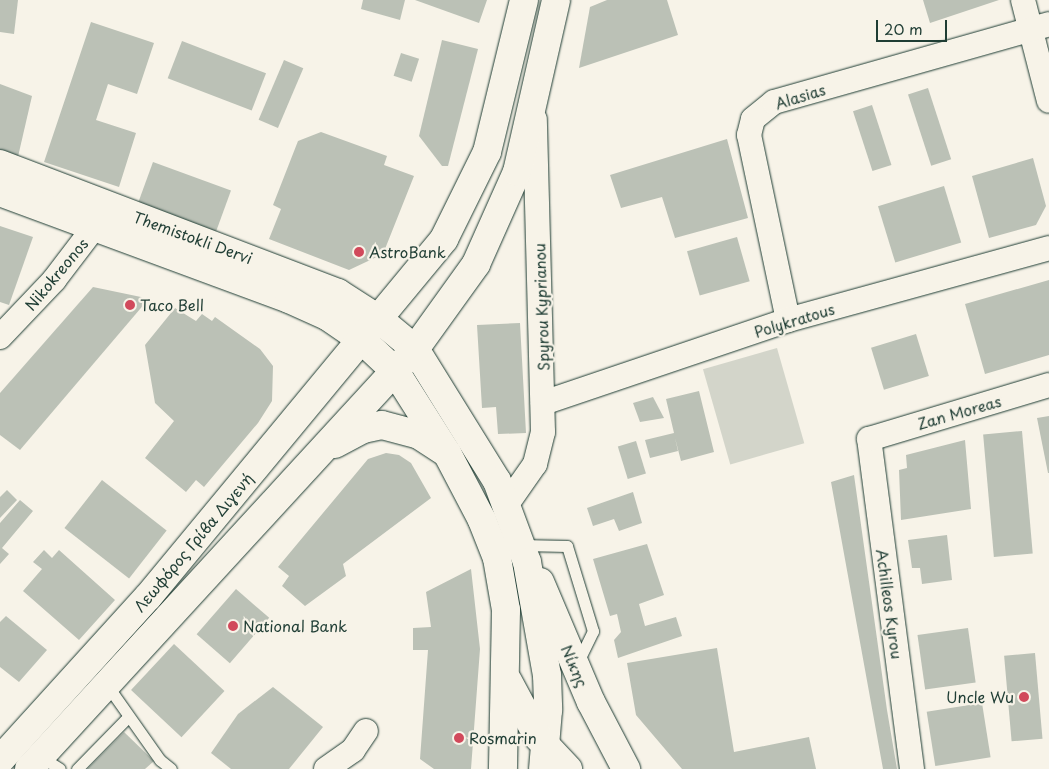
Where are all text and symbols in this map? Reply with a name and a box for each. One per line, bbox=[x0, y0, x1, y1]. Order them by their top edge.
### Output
scale bar bbox=[879, 10, 950, 42]
text: 20 m bbox=[884, 17, 923, 40]
street label: Alasias bbox=[773, 80, 827, 112]
street label: Themistokli Dervi bbox=[131, 207, 255, 267]
street label: Nikokreonos bbox=[21, 234, 91, 314]
place label: AstroBank bbox=[369, 243, 446, 261]
street label: Spyrou Kyprianou bbox=[530, 243, 552, 371]
marker: AstroBank bbox=[353, 246, 365, 258]
place label: Taco Bell bbox=[140, 296, 206, 314]
marker: Taco Bell bbox=[124, 299, 136, 311]
street label: Polykratous bbox=[752, 299, 836, 341]
street label: Zan Moreas bbox=[915, 391, 1003, 433]
street label: Λεωφόρος Γρίβα Διγενή bbox=[130, 469, 256, 615]
street label: Achilleos Kyrou bbox=[873, 548, 907, 660]
place label: National Bank bbox=[243, 617, 347, 635]
marker: National Bank bbox=[227, 620, 239, 632]
street label: Νίκης bbox=[558, 642, 592, 690]
place label: Uncle Wu bbox=[945, 688, 1014, 706]
marker: Uncle Wu bbox=[1018, 691, 1030, 703]
place label: Rosmarin bbox=[469, 729, 537, 747]
marker: Rosmarin bbox=[453, 732, 465, 744]

